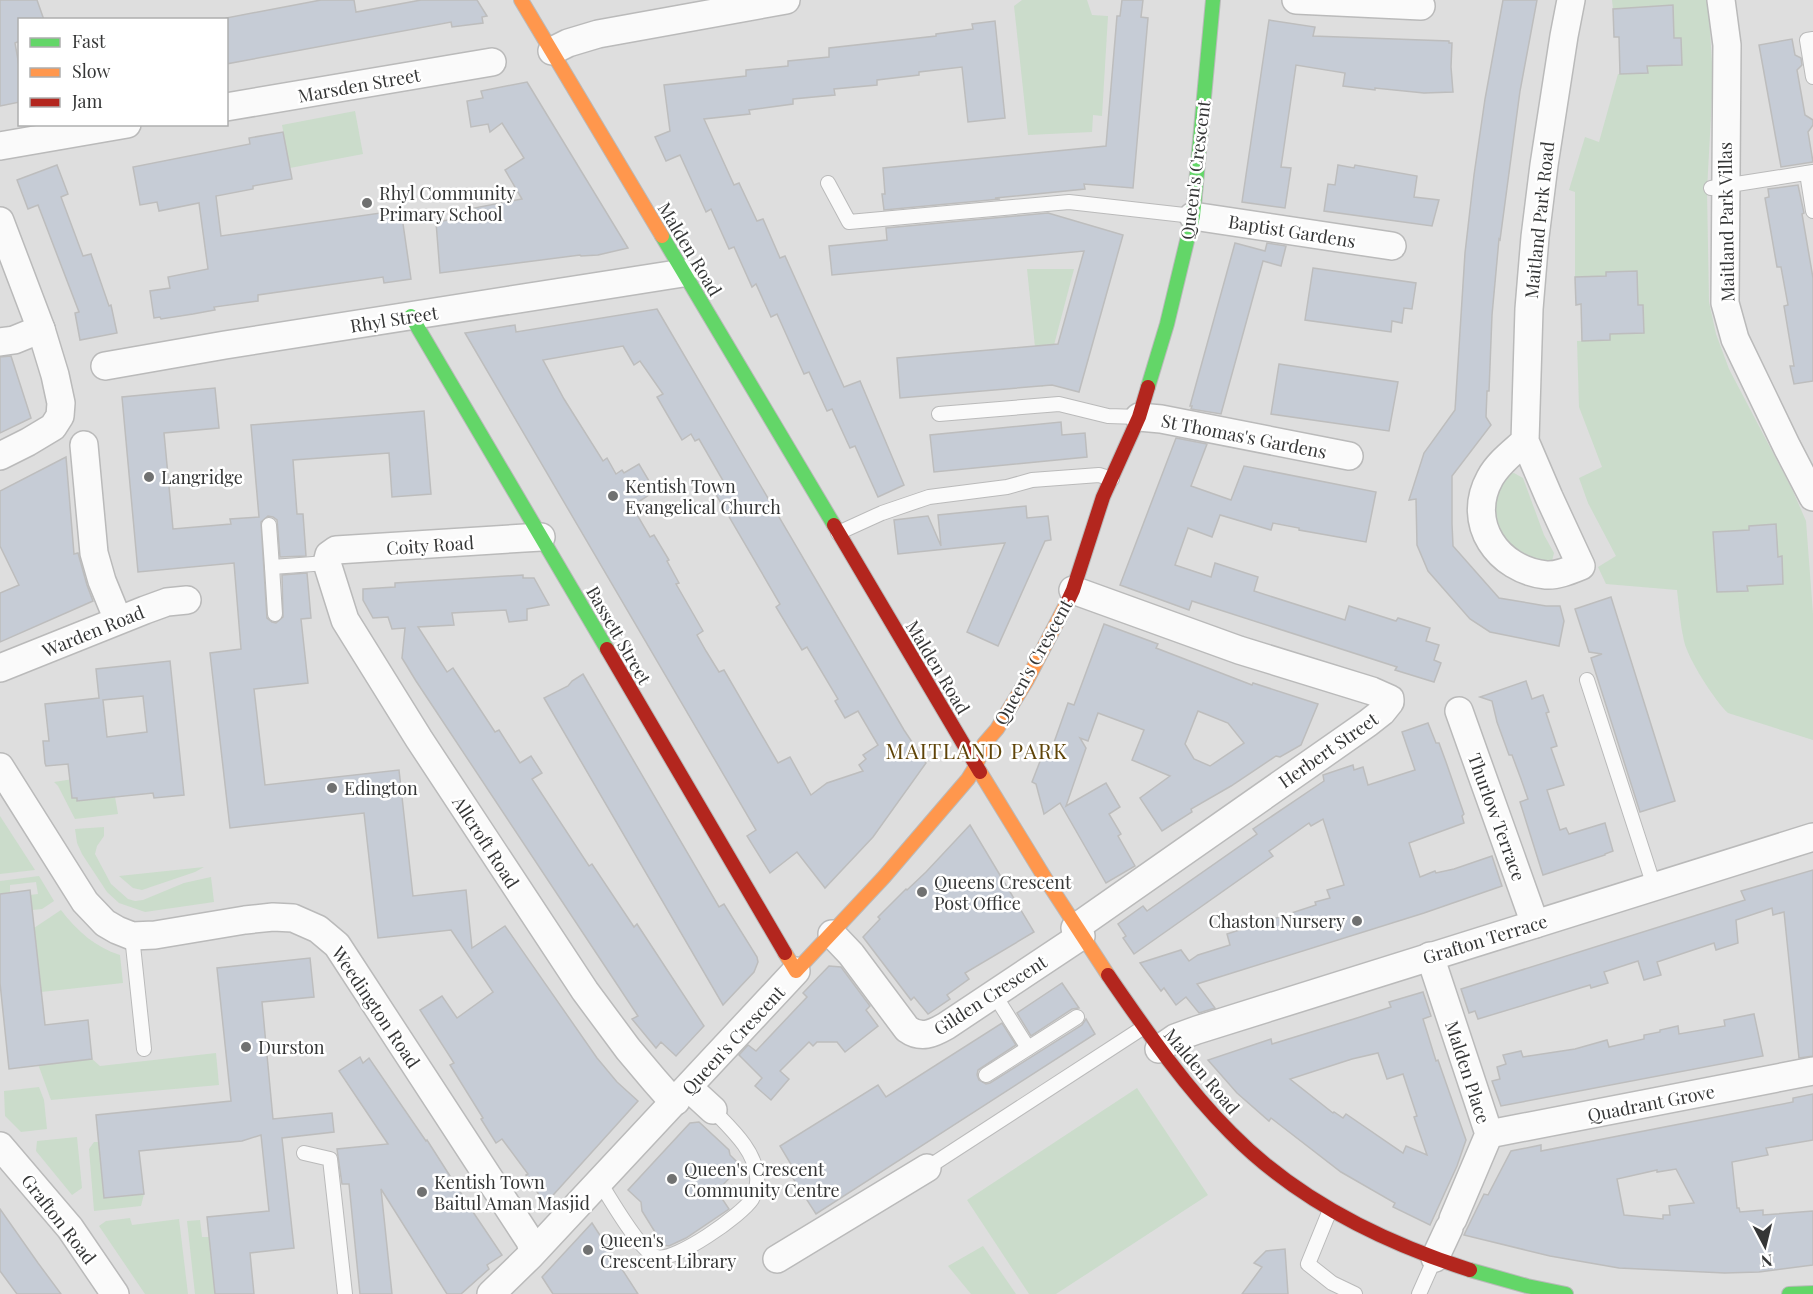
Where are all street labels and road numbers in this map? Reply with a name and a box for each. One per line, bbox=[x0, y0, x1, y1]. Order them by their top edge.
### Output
street label: Marsden Street bbox=[296, 62, 423, 108]
street label: Queen's Crescent bbox=[1175, 98, 1216, 241]
street label: Maitland Park Road bbox=[1519, 140, 1559, 300]
street label: Maitland Park Villas bbox=[1713, 142, 1739, 302]
street label: Malden Road bbox=[653, 198, 728, 301]
street label: Baptist Gardens bbox=[1227, 209, 1357, 253]
street label: Rhyl Street bbox=[348, 300, 440, 338]
street label: St Thomas's Gardens bbox=[1159, 408, 1329, 464]
street label: Coity Road bbox=[385, 530, 475, 560]
street label: Bassett Street bbox=[581, 581, 657, 689]
street label: Queen's Crescent bbox=[988, 594, 1078, 729]
street label: Warden Road bbox=[38, 599, 148, 663]
street label: Malden Road bbox=[901, 616, 976, 719]
street label: Herbert Street bbox=[1274, 706, 1383, 793]
street label: Thurlow Terrace bbox=[1463, 750, 1531, 884]
street label: Allcroft Road bbox=[447, 791, 525, 893]
street label: Grafton Terrace bbox=[1420, 909, 1550, 969]
street label: Weedington Road bbox=[326, 941, 426, 1073]
street label: Gilden Crescent bbox=[929, 949, 1052, 1040]
street label: Queen's Crescent bbox=[676, 980, 790, 1100]
street label: Malden Place bbox=[1440, 1018, 1496, 1126]
street label: Malden Road bbox=[1159, 1023, 1245, 1119]
street label: Quadrant Grove bbox=[1585, 1079, 1717, 1127]
street label: Grafton Road bbox=[16, 1169, 102, 1269]

